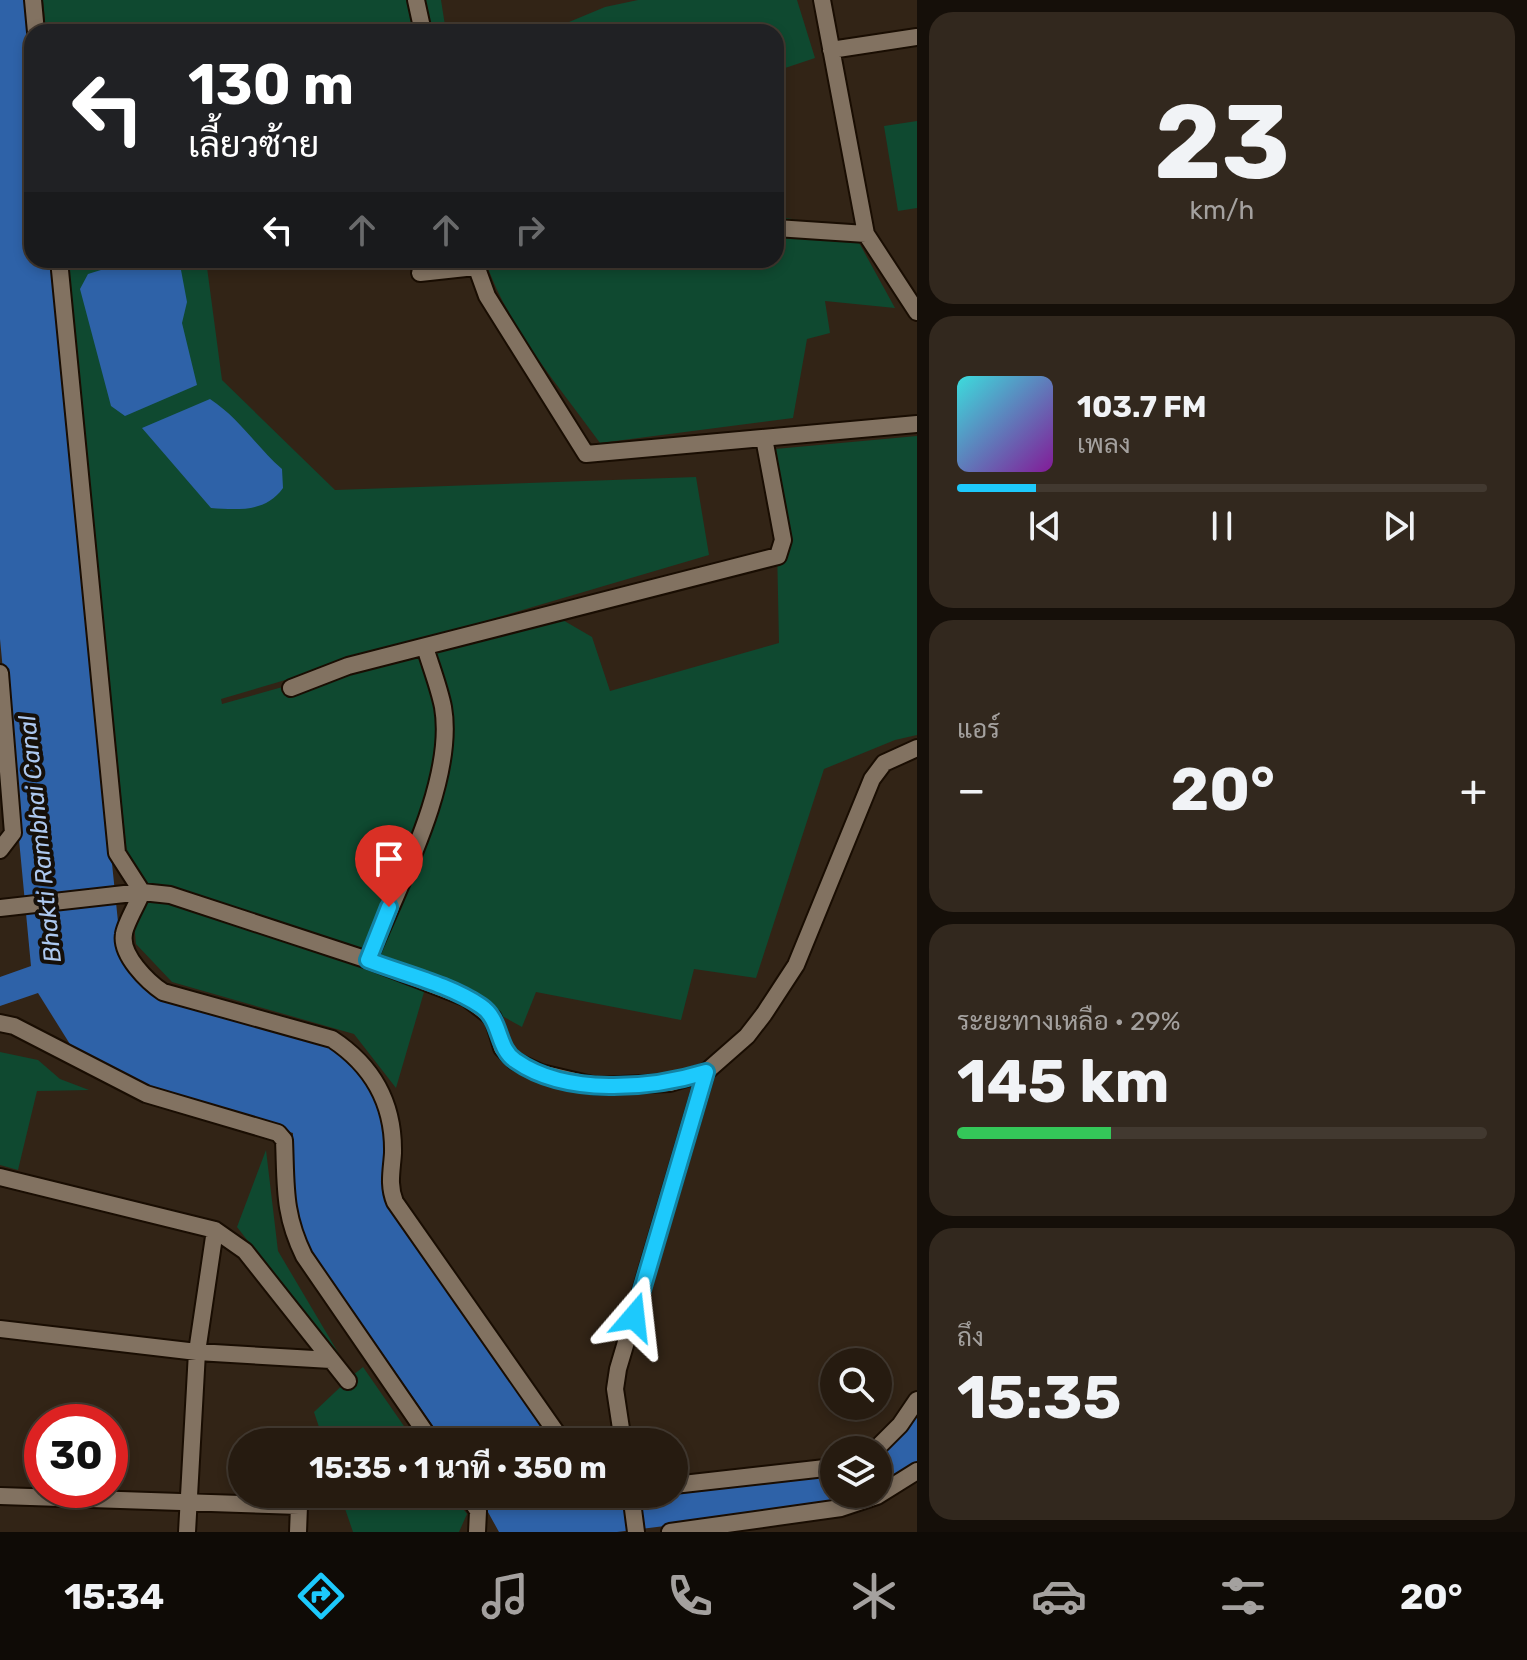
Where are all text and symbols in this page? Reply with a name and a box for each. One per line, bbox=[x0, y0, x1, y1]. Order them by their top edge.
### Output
text: 130 m bbox=[188, 52, 354, 118]
icon: left bbox=[56, 56, 160, 160]
text: 23 bbox=[1154, 81, 1290, 204]
text: เลี้ยวซ้าย bbox=[188, 123, 319, 166]
text: km/h bbox=[1190, 195, 1254, 226]
icon: left bbox=[256, 208, 300, 252]
icon: ahead bbox=[340, 208, 384, 252]
icon: ahead bbox=[424, 208, 468, 252]
icon: right bbox=[508, 208, 552, 252]
text: 103.7 FM bbox=[1077, 389, 1207, 425]
text: เพลง bbox=[1077, 429, 1131, 460]
icon: previous bbox=[1023, 504, 1067, 548]
icon: pause bbox=[1200, 504, 1244, 548]
icon: next bbox=[1377, 504, 1421, 548]
water label: Bhakti Rambhai Canal bbox=[13, 713, 67, 964]
text: แอร์ bbox=[957, 714, 1000, 745]
text: 20° bbox=[1170, 754, 1275, 825]
text: − bbox=[957, 764, 986, 816]
text: + bbox=[1460, 764, 1487, 816]
pin bbox=[355, 825, 423, 907]
icon: arrive bbox=[367, 837, 411, 881]
text: ระยะทางเหลือ · 29% bbox=[957, 1006, 1180, 1037]
text: 145 km bbox=[957, 1046, 1169, 1117]
position arrow bbox=[592, 1275, 676, 1359]
text: ถึง bbox=[957, 1322, 984, 1353]
map controls bbox=[820, 1348, 892, 1508]
button: search bbox=[820, 1348, 892, 1420]
text: 15:35 bbox=[957, 1362, 1121, 1433]
speed limit sign: 30 bbox=[24, 1404, 128, 1508]
button: layers bbox=[820, 1436, 892, 1508]
text: 15:35 · 1 นาที · 350 m bbox=[309, 1450, 607, 1486]
icon: directions bbox=[293, 1568, 349, 1624]
icon: music bbox=[477, 1568, 533, 1624]
icon: phone bbox=[662, 1568, 718, 1624]
icon: climate bbox=[846, 1568, 902, 1624]
icon: car bbox=[1031, 1568, 1087, 1624]
icon: filters bbox=[1215, 1568, 1271, 1624]
text: 15:34 bbox=[64, 1575, 164, 1618]
text: 20° bbox=[1400, 1575, 1463, 1618]

